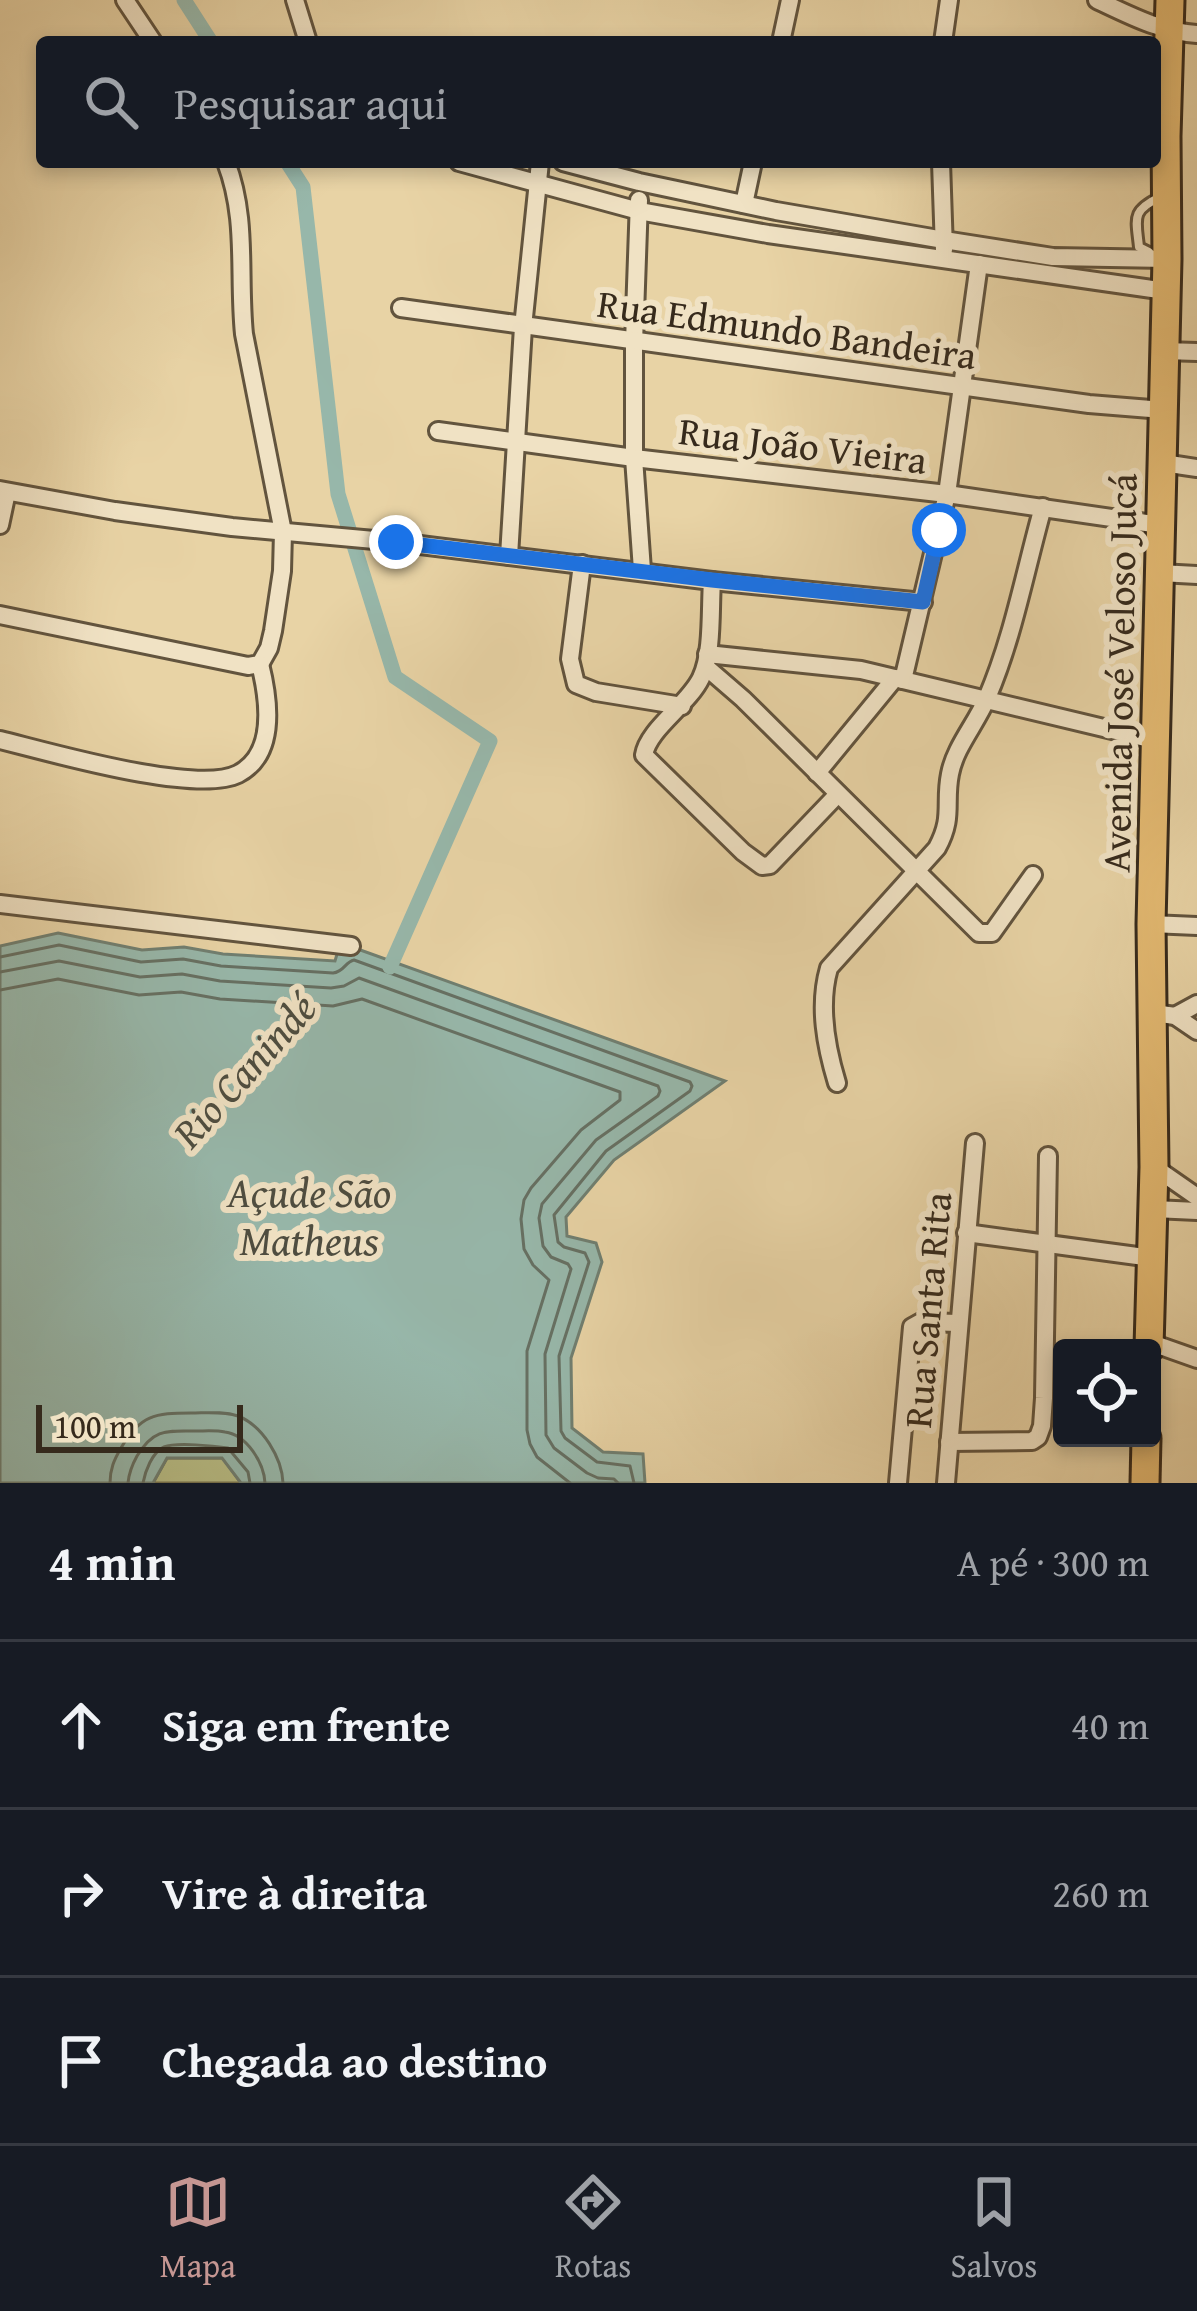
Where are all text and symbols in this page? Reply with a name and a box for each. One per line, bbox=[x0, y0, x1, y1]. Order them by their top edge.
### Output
search box bbox=[36, 36, 1161, 168]
icon: search bbox=[78, 69, 144, 135]
text: Pesquisar aqui bbox=[174, 70, 447, 135]
street label: Rua Edmundo Bandeira bbox=[594, 274, 981, 383]
street label: Rua João Vieira bbox=[676, 401, 931, 488]
street label: Avenida José Veloso Jucá bbox=[1087, 472, 1150, 873]
route start bbox=[912, 503, 966, 557]
route end bbox=[369, 515, 423, 569]
water label: Rio Canindé bbox=[157, 978, 331, 1161]
water label: Açude São Matheus bbox=[226, 1161, 391, 1270]
street label: Rua Santa Rita bbox=[888, 1189, 965, 1430]
map controls bbox=[1053, 1339, 1161, 1447]
button: locate bbox=[1053, 1339, 1161, 1447]
scale bar bbox=[36, 1399, 243, 1452]
text: 100 m bbox=[54, 1402, 136, 1450]
text: 4 min bbox=[48, 1524, 175, 1599]
text: A pé · 300 m bbox=[957, 1533, 1149, 1590]
icon: ahead bbox=[48, 1692, 114, 1758]
text: Siga em frente bbox=[162, 1692, 450, 1757]
text: 40 m bbox=[1071, 1696, 1149, 1753]
icon: right bbox=[48, 1860, 114, 1926]
text: Vire à direita bbox=[162, 1860, 427, 1925]
text: 260 m bbox=[1052, 1864, 1149, 1921]
icon: arrive bbox=[48, 2028, 114, 2094]
text: Chegada ao destino bbox=[162, 2028, 547, 2093]
tab: Mapa bbox=[160, 2169, 236, 2289]
tab: Rotas bbox=[555, 2169, 631, 2289]
tab: Salvos bbox=[951, 2169, 1037, 2289]

